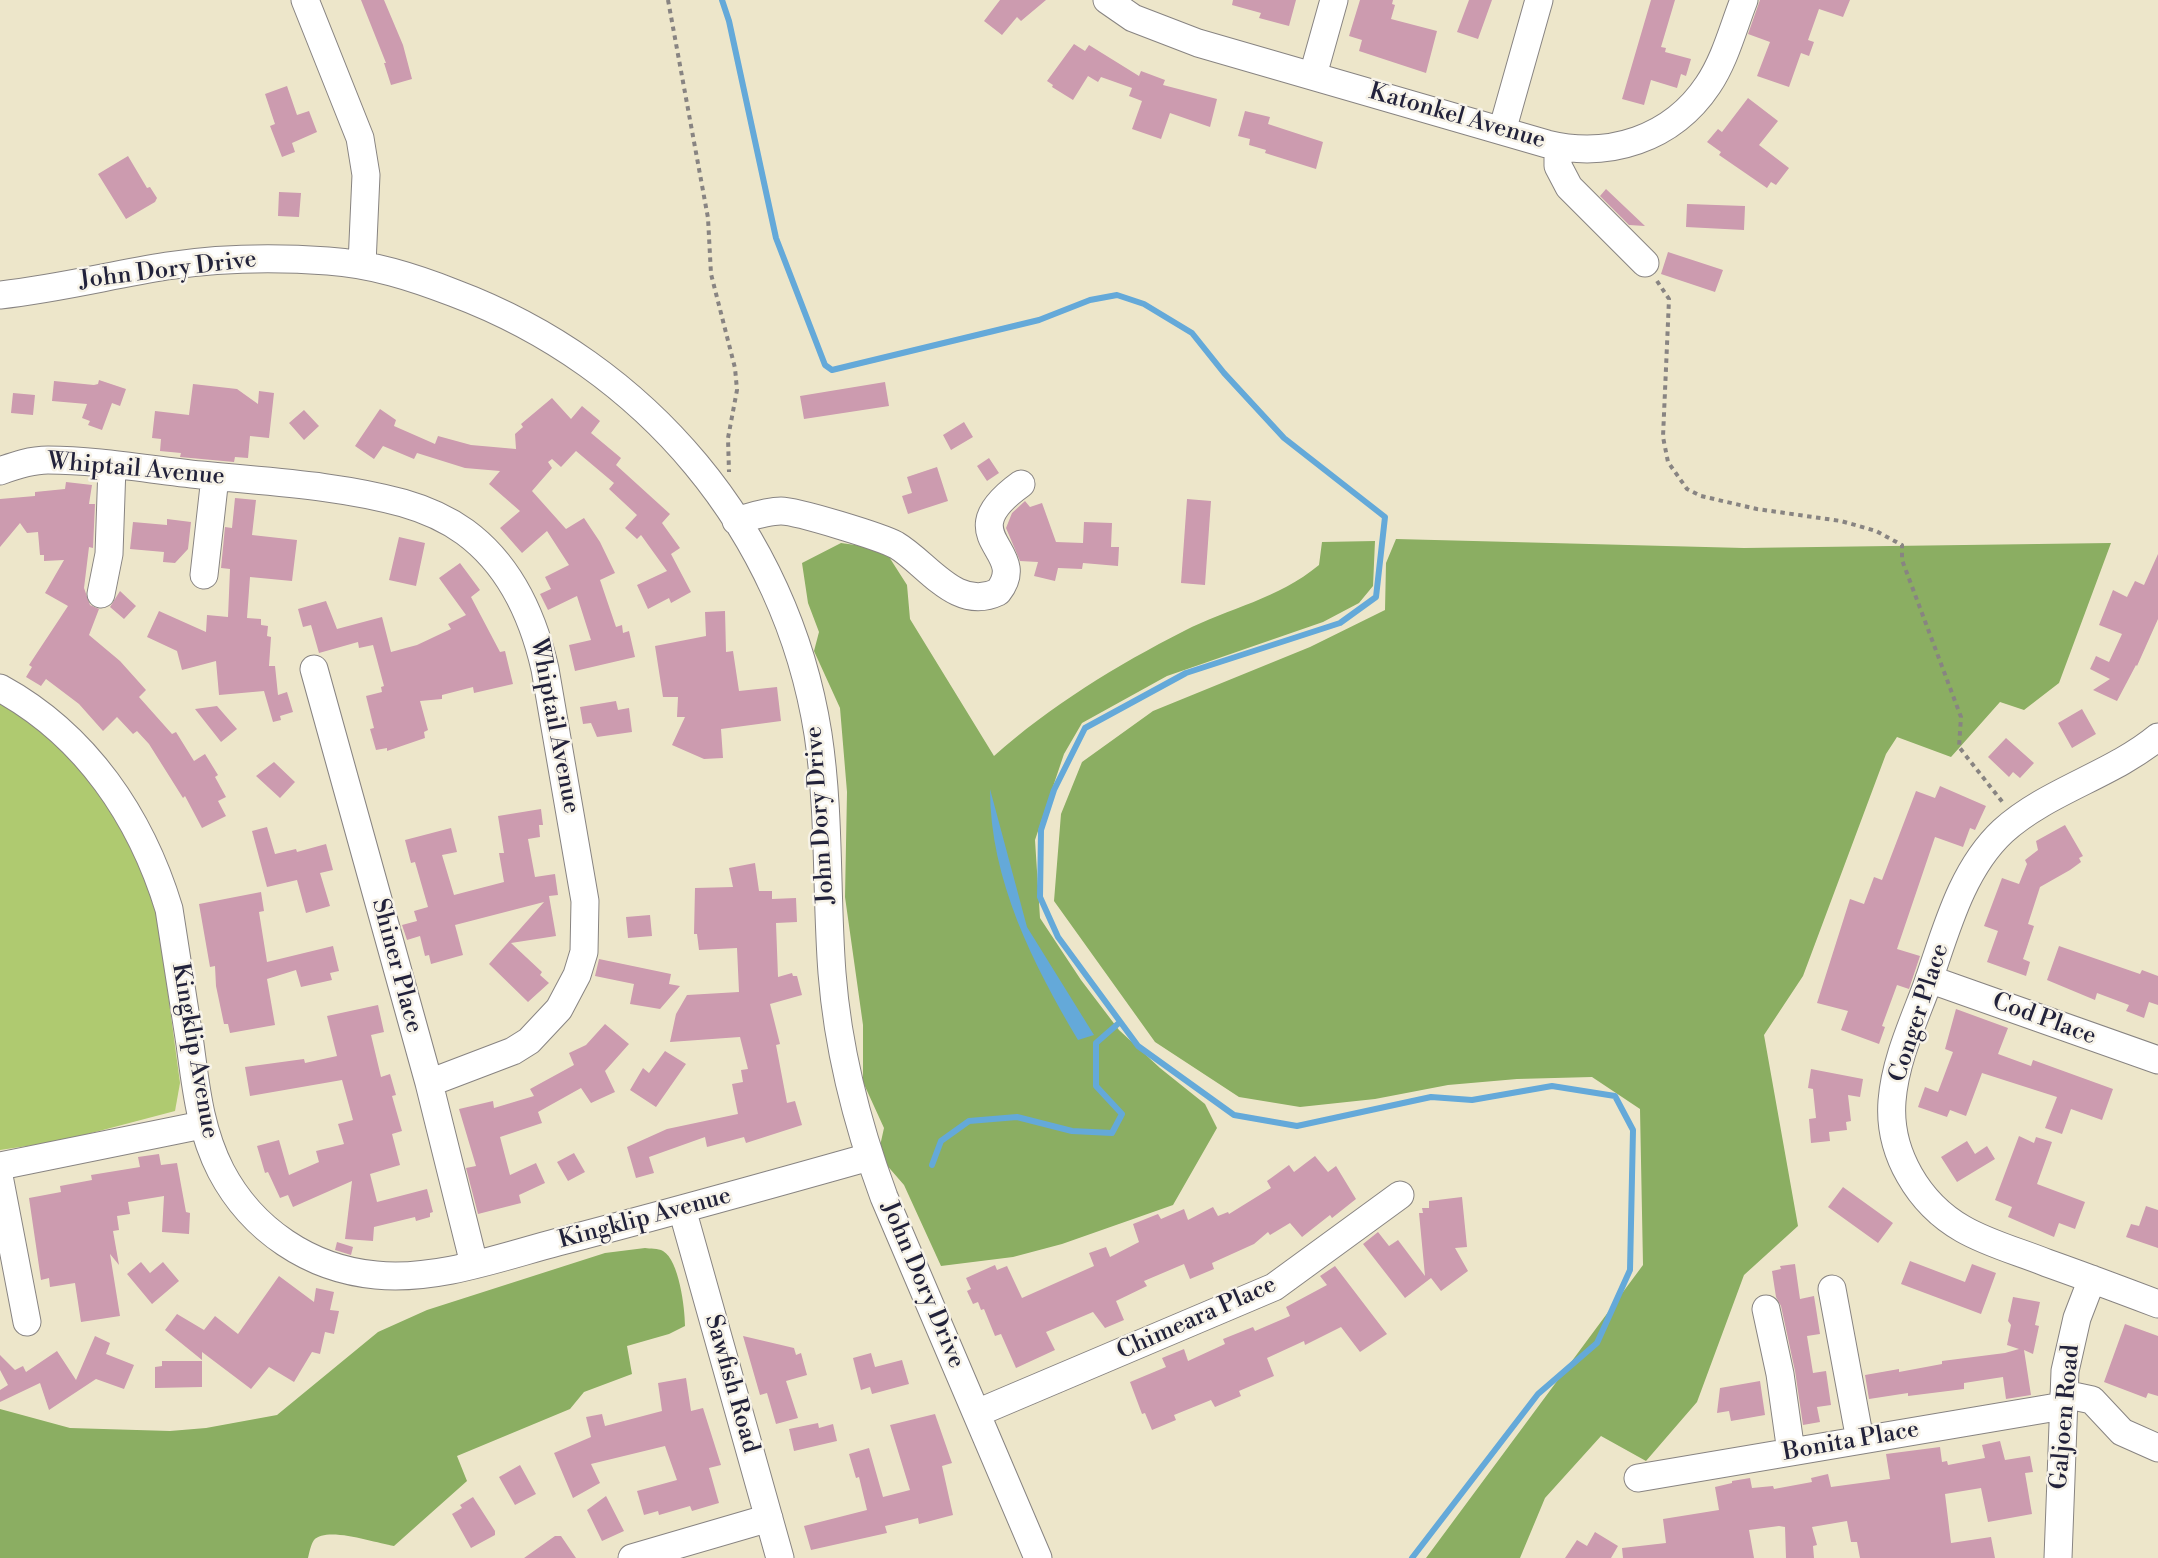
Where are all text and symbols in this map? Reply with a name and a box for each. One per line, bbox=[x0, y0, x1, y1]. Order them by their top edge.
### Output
street label: Katonkel Avenue bbox=[1365, 78, 1549, 156]
street label: John Dory Drive bbox=[78, 246, 258, 296]
street label: Whiptail Avenue bbox=[46, 448, 226, 492]
street label: Whiptail Avenue bbox=[523, 636, 585, 816]
street label: John Dory Drive bbox=[800, 725, 842, 905]
street label: Shiner Place bbox=[364, 896, 428, 1036]
street label: Conger Place bbox=[1884, 940, 1956, 1086]
street label: Kingklip Avenue bbox=[164, 961, 224, 1141]
street label: Cod Place bbox=[1988, 988, 2100, 1052]
street label: Kingklip Avenue bbox=[555, 1182, 735, 1256]
street label: John Dory Drive bbox=[874, 1197, 970, 1373]
street label: Chimeara Place bbox=[1113, 1271, 1281, 1367]
street label: Sawfish Road bbox=[698, 1312, 764, 1456]
street label: Galjoen Road bbox=[2045, 1343, 2087, 1491]
street label: Bonita Place bbox=[1780, 1416, 1922, 1468]

